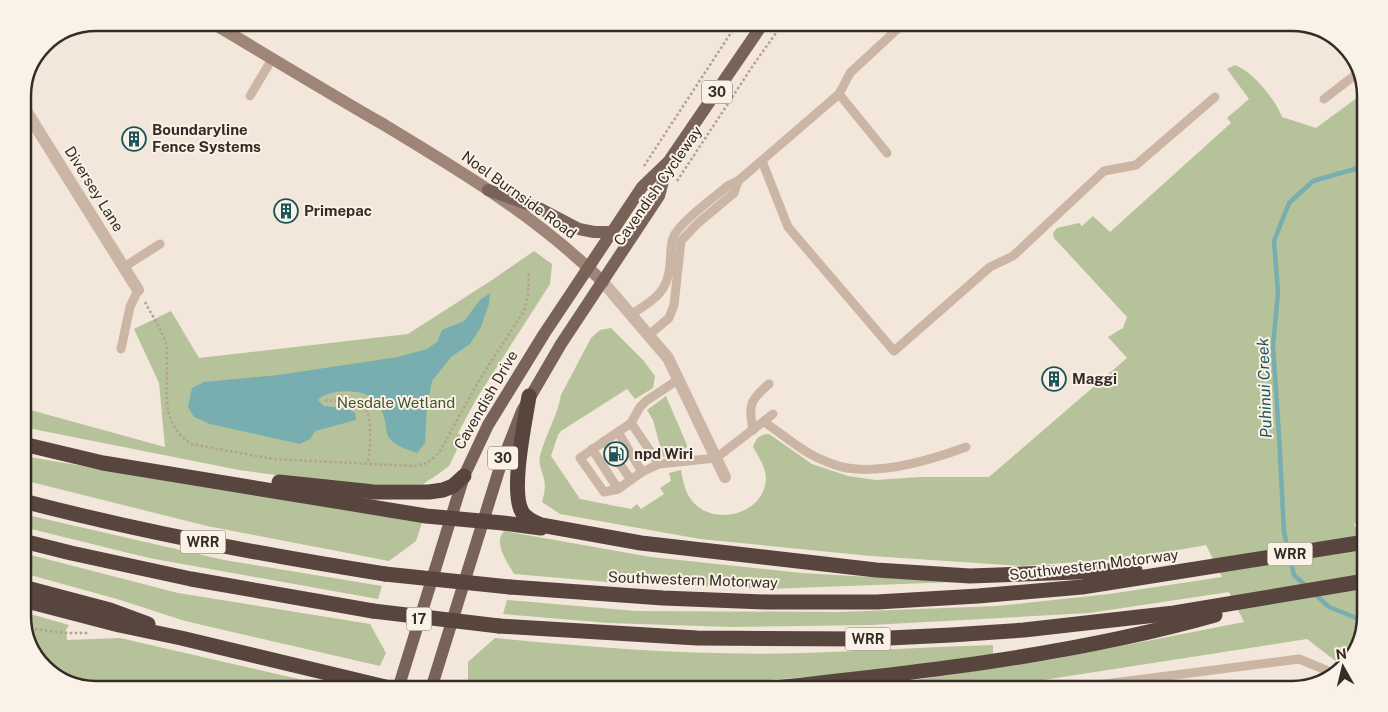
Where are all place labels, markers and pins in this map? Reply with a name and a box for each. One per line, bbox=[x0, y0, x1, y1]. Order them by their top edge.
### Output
place label: Boundaryline Fence Systems bbox=[152, 121, 261, 155]
building icon: Boundaryline Fence Systems bbox=[121, 126, 147, 152]
building icon: Primepac bbox=[273, 198, 299, 224]
place label: Primepac bbox=[304, 202, 372, 219]
building icon: Maggi bbox=[1041, 366, 1067, 392]
place label: Maggi bbox=[1072, 370, 1117, 387]
fuel station icon: npd Wiri bbox=[603, 441, 629, 467]
place label: npd Wiri bbox=[634, 445, 693, 462]

